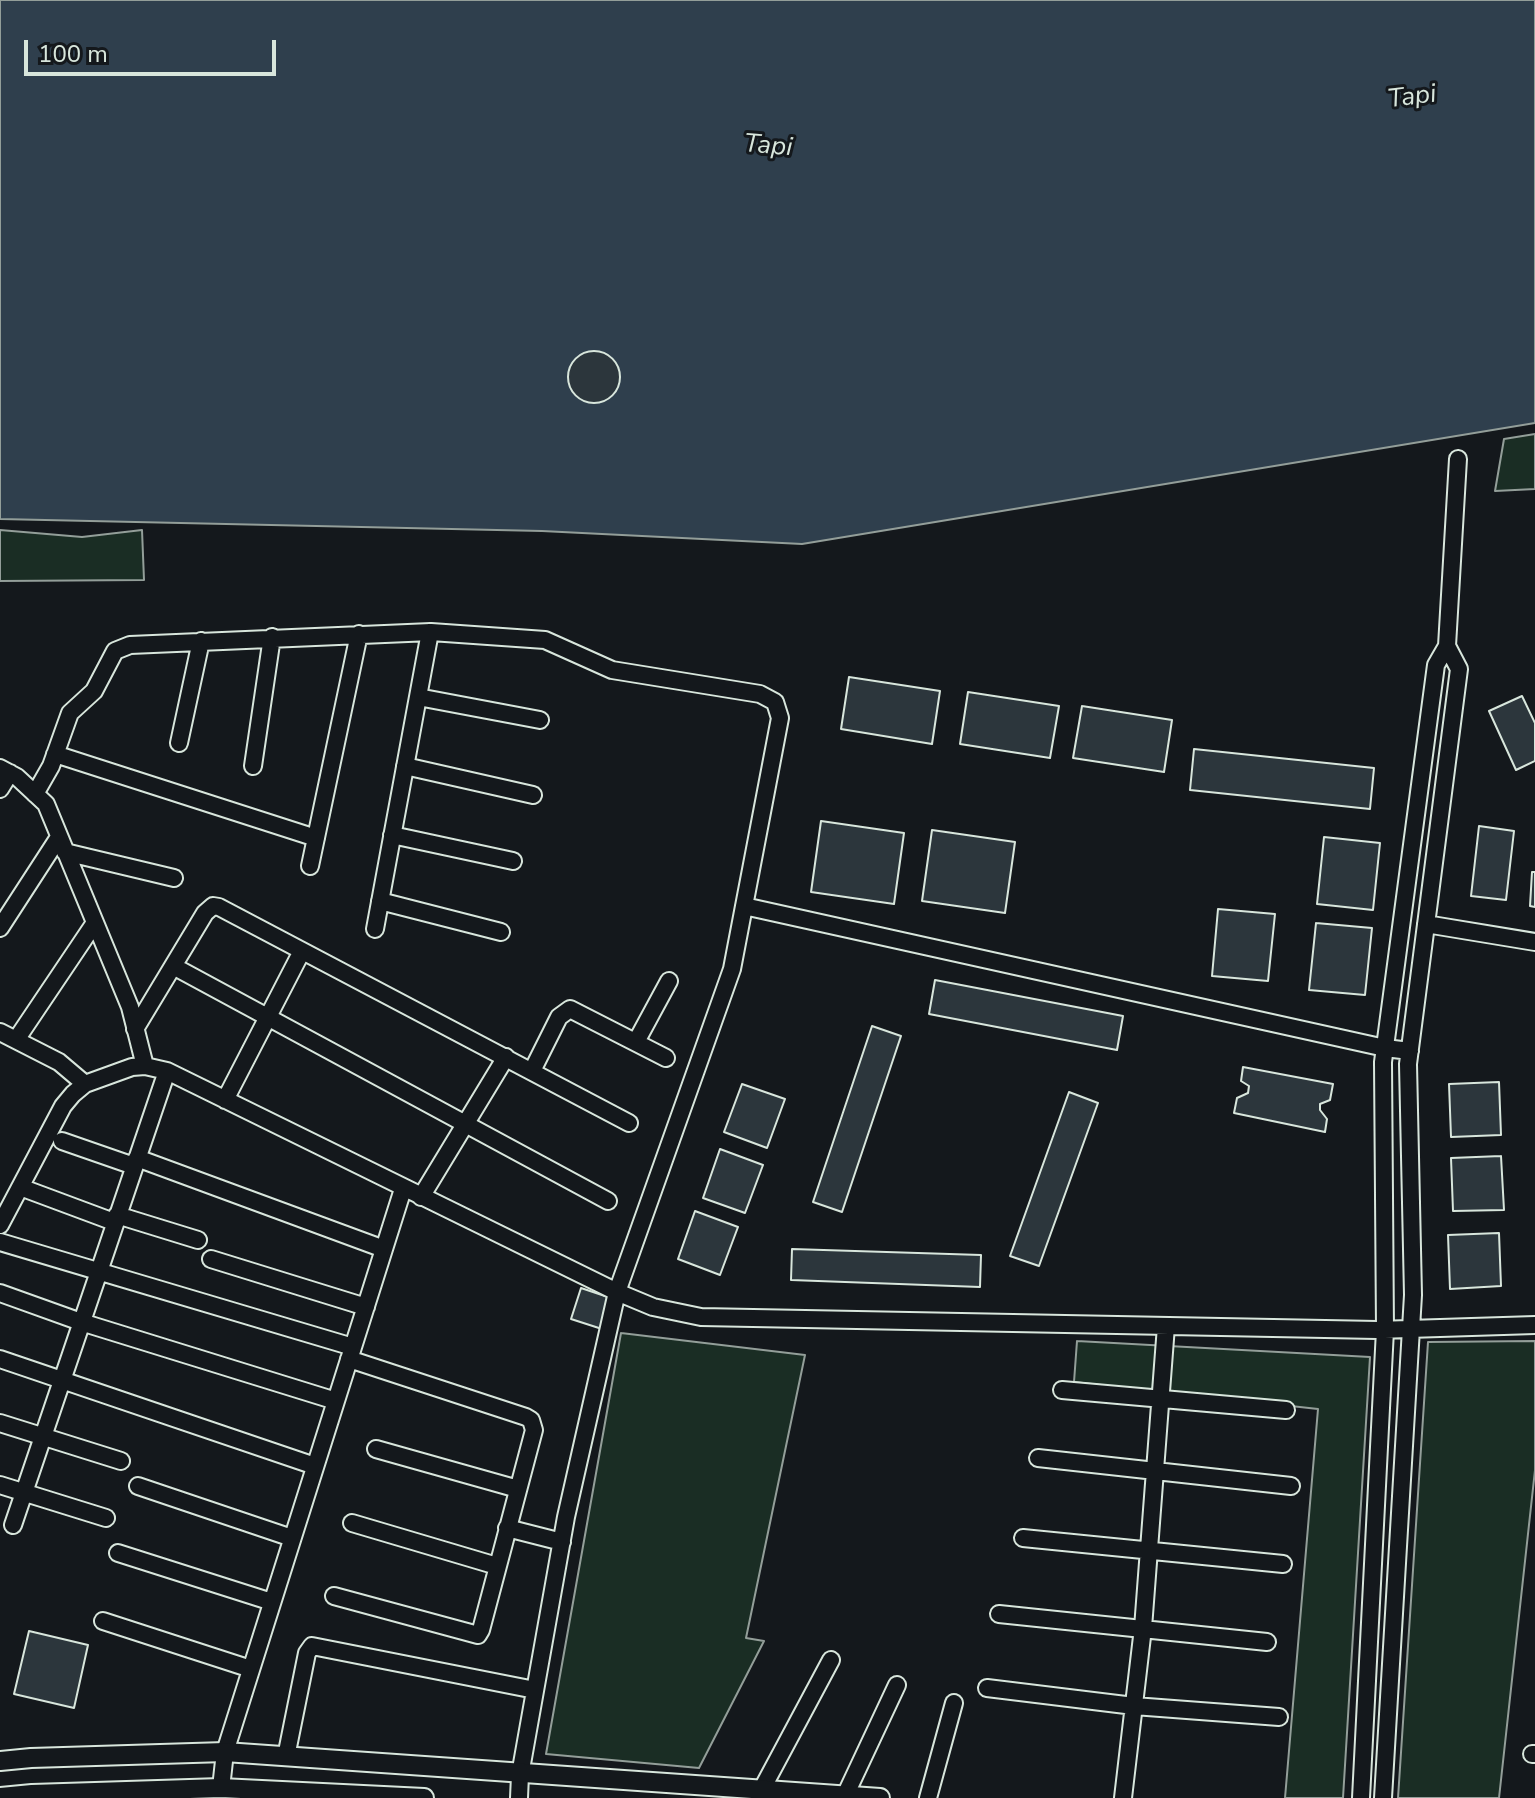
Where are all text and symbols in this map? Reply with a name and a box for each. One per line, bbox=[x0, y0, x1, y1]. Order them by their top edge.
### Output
scale bar bbox=[28, 24, 280, 74]
text: 100 m bbox=[38, 38, 108, 70]
water label: Tapi bbox=[1386, 80, 1438, 116]
water label: Tapi bbox=[742, 129, 794, 165]

